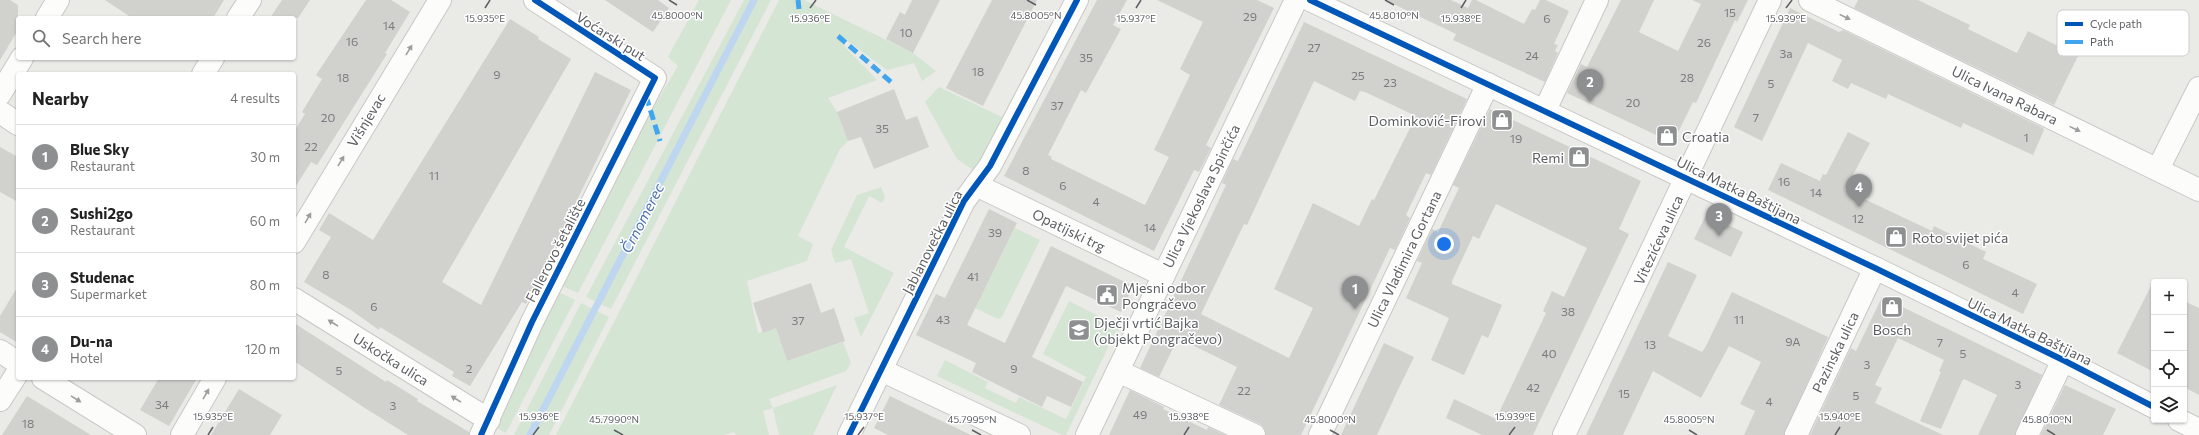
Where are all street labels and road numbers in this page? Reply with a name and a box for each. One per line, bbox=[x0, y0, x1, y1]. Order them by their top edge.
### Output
street label: Voćarski put bbox=[573, 8, 649, 64]
street label: Ulica Ivana Rabara bbox=[1949, 62, 2061, 128]
street label: Višnjevac bbox=[343, 90, 389, 150]
street label: Ulica Vjekoslava Spinčića bbox=[1159, 122, 1243, 270]
street label: Ulica Matka Baštijana bbox=[1674, 152, 1804, 228]
street label: Jablanovečka ulica bbox=[898, 187, 966, 297]
street label: Ulica Vladimira Gortana bbox=[1363, 188, 1445, 330]
street label: Vitezićeva ulica bbox=[1630, 192, 1686, 288]
street label: Fallerovo šetalište bbox=[521, 195, 589, 305]
street label: Opatijski trg bbox=[1030, 205, 1109, 255]
street label: Ulica Matka Baštijana bbox=[1965, 293, 2095, 369]
street label: Pazinska ulica bbox=[1808, 309, 1862, 395]
street label: Uskočka ulica bbox=[350, 329, 432, 389]

